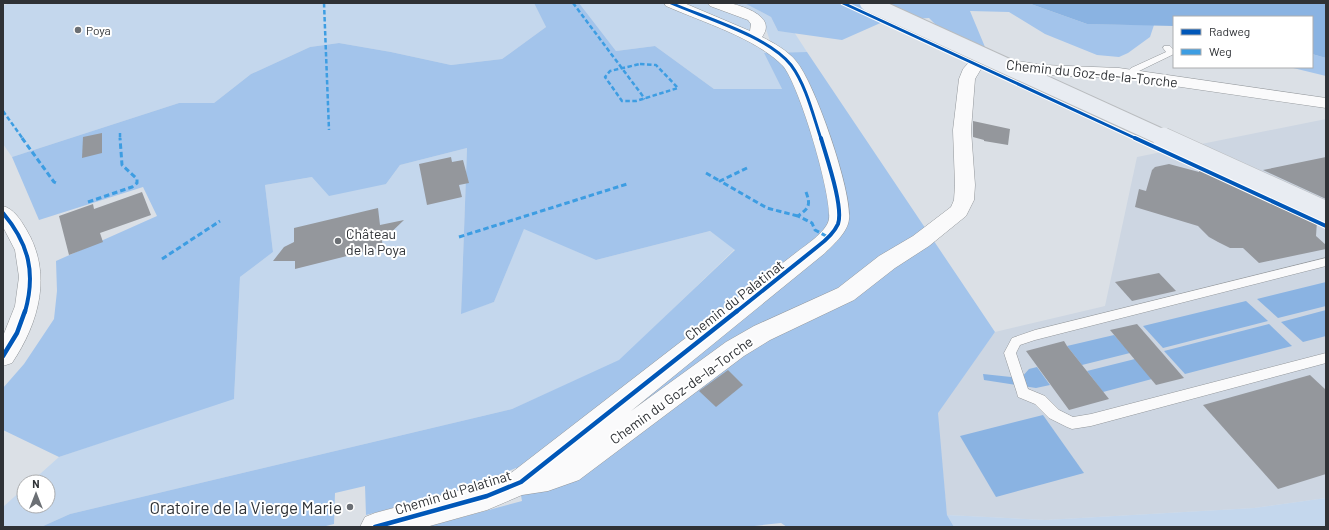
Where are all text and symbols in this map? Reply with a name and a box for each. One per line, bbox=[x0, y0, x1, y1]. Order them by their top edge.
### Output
legend bbox=[1173, 16, 1313, 68]
place label: Poya bbox=[86, 23, 111, 37]
text: Radweg bbox=[1209, 24, 1250, 38]
marker: Poya bbox=[73, 25, 83, 35]
text: Weg bbox=[1209, 44, 1232, 58]
street label: Chemin du Goz-de-la-Torche bbox=[1005, 56, 1179, 90]
place label: Château de la Poya bbox=[346, 225, 406, 258]
marker: Château de la Poya bbox=[333, 236, 343, 246]
street label: Chemin du Palatinat bbox=[681, 256, 787, 344]
street label: Chemin du Goz-de-la-Torche bbox=[606, 332, 756, 448]
street label: Chemin du Palatinat bbox=[393, 466, 513, 518]
north arrow bbox=[16, 474, 56, 514]
text: N bbox=[32, 477, 40, 490]
place label: Oratoire de la Vierge Marie bbox=[149, 497, 342, 517]
marker: Oratoire de la Vierge Marie bbox=[345, 502, 355, 512]

